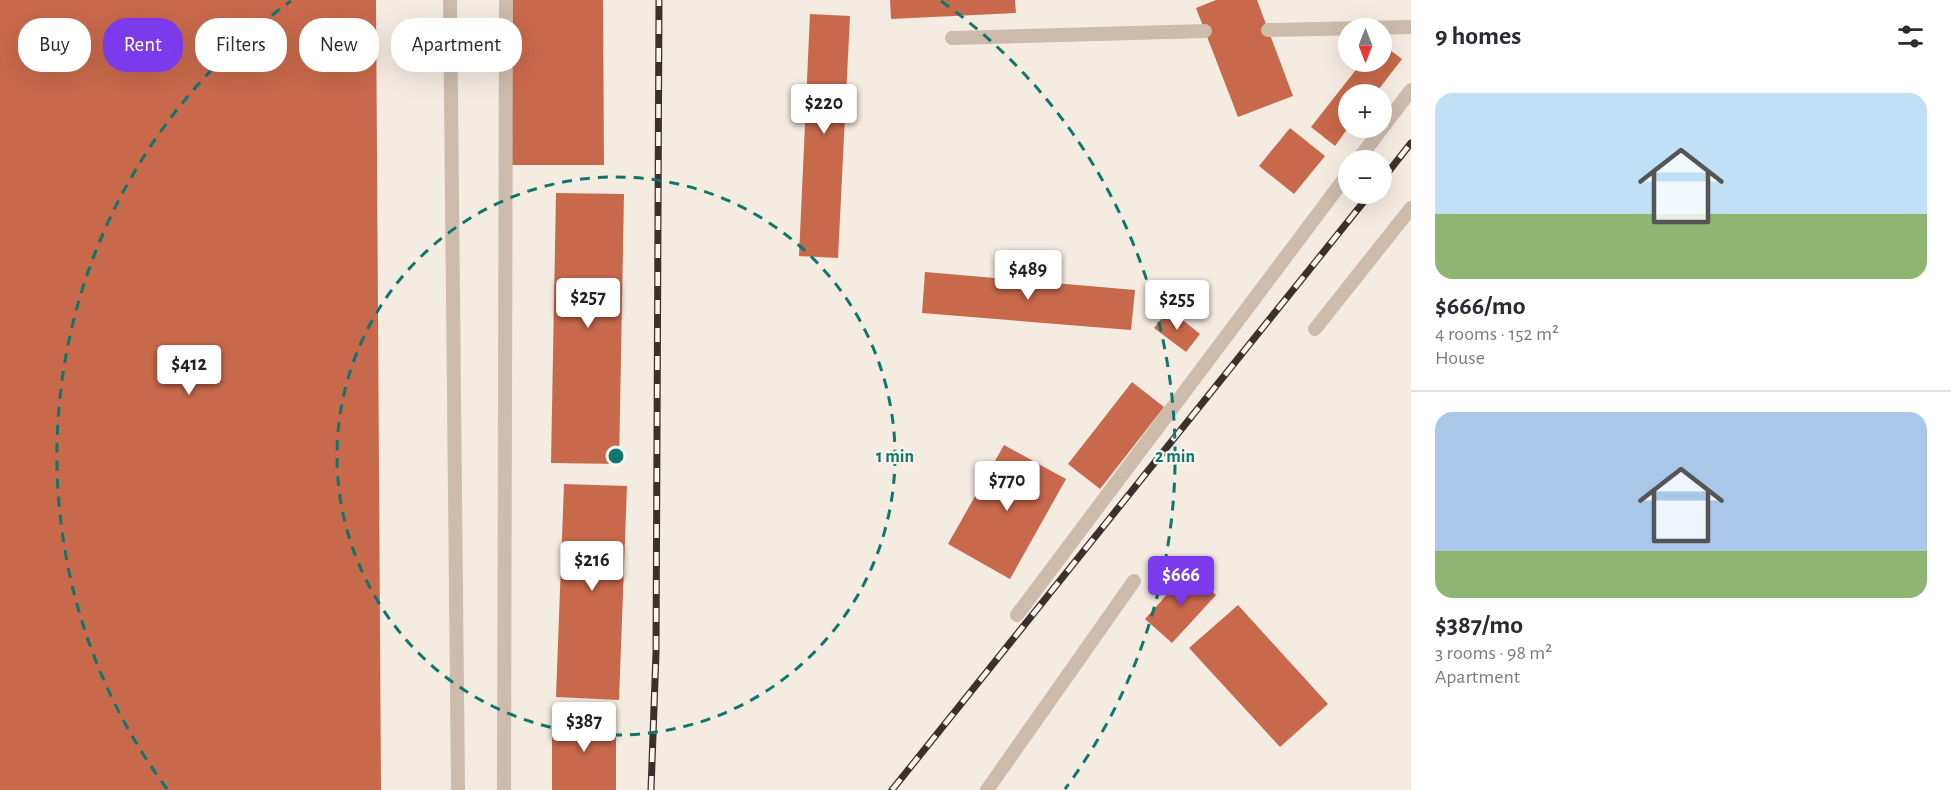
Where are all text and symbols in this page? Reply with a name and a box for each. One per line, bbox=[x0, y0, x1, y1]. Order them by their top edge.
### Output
chip: Buy bbox=[18, 18, 91, 72]
chip: Rent bbox=[103, 18, 183, 72]
chip: Filters bbox=[195, 18, 287, 72]
chip: New bbox=[299, 18, 379, 72]
chip: Apartment bbox=[391, 18, 522, 72]
north arrow bbox=[1338, 18, 1392, 72]
map controls bbox=[1338, 18, 1392, 204]
icon: filters bbox=[1894, 20, 1927, 53]
text: 9 homes bbox=[1435, 23, 1521, 49]
pin: $220 bbox=[788, 84, 860, 135]
button: + bbox=[1338, 84, 1392, 138]
text: $220 bbox=[805, 93, 843, 113]
icon: home bbox=[1627, 132, 1735, 240]
button: − bbox=[1338, 150, 1392, 204]
pin: $489 bbox=[992, 250, 1064, 301]
text: $489 bbox=[1009, 259, 1047, 279]
pin: $257 bbox=[552, 278, 624, 329]
pin: $255 bbox=[1141, 280, 1213, 331]
text: $257 bbox=[570, 287, 606, 307]
text: $255 bbox=[1159, 289, 1195, 309]
text: $666/mo bbox=[1435, 293, 1526, 319]
text: 4 rooms · 152 m² bbox=[1435, 324, 1559, 344]
pin: $412 bbox=[153, 345, 225, 396]
text: House bbox=[1435, 348, 1485, 368]
text: $412 bbox=[171, 354, 207, 374]
centre of rings bbox=[606, 446, 626, 466]
text: 1 min bbox=[876, 448, 914, 466]
text: 2 min bbox=[1155, 448, 1195, 466]
icon: home bbox=[1627, 451, 1735, 559]
pin: $770 bbox=[971, 461, 1043, 512]
text: $770 bbox=[989, 470, 1025, 490]
pin: $216 bbox=[556, 541, 628, 592]
text: $216 bbox=[574, 550, 610, 570]
pin: $666 bbox=[1145, 556, 1217, 607]
text: $666 bbox=[1162, 565, 1200, 585]
text: $387/mo bbox=[1435, 612, 1523, 638]
text: 3 rooms · 98 m² bbox=[1435, 643, 1552, 663]
text: Apartment bbox=[1435, 667, 1520, 687]
pin: $387 bbox=[548, 702, 620, 753]
text: $387 bbox=[566, 711, 602, 731]

